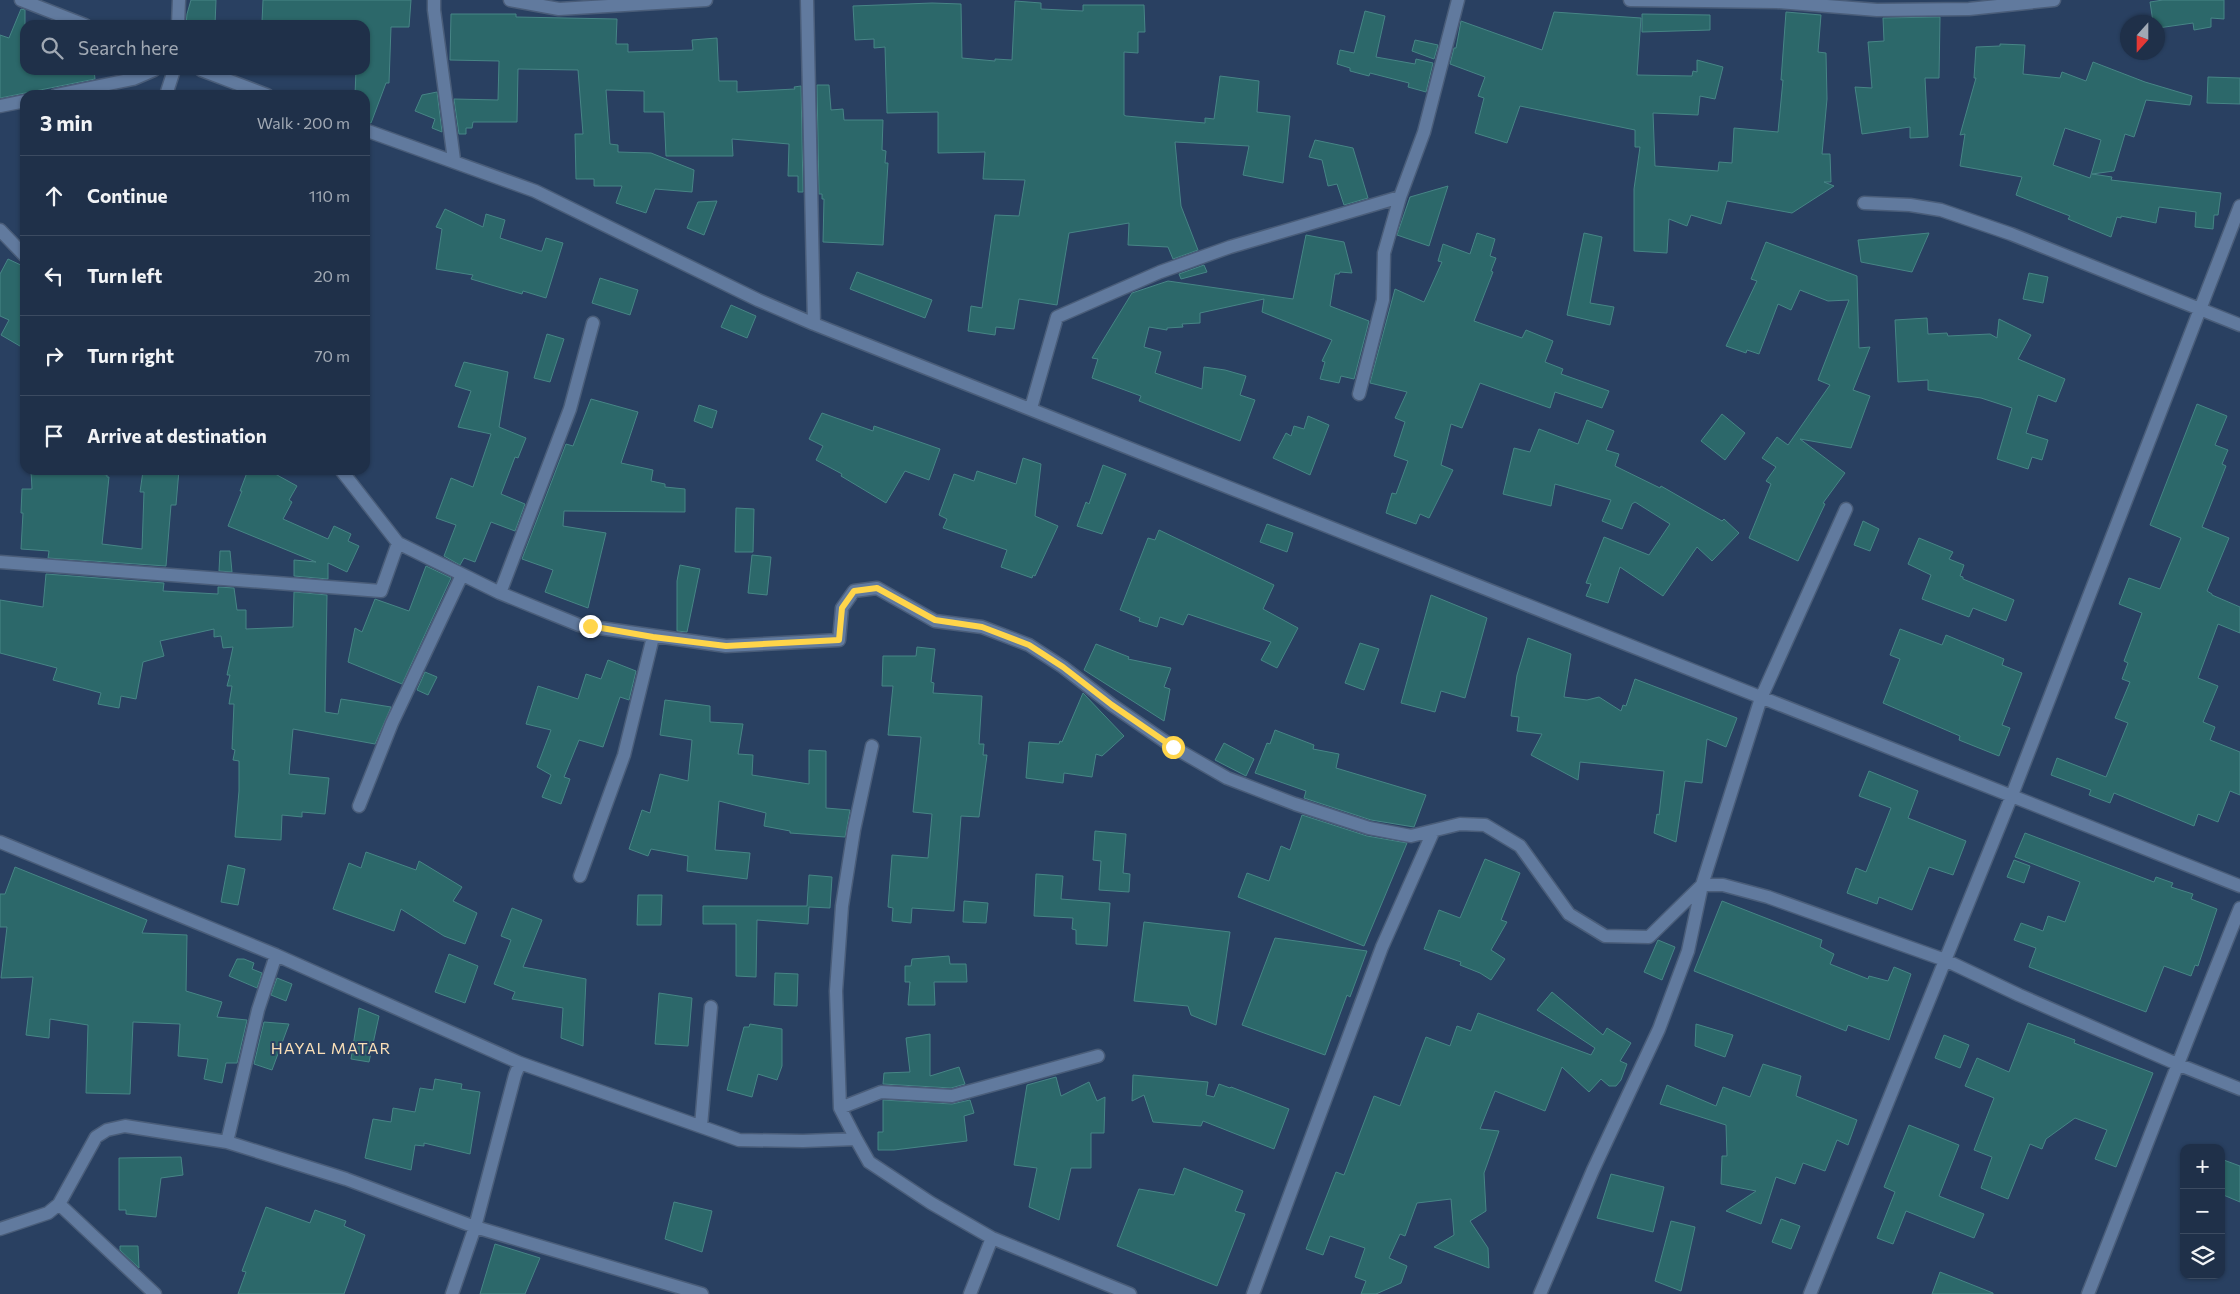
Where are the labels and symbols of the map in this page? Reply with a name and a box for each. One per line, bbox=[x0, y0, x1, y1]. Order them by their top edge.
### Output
north arrow bbox=[2120, 15, 2165, 60]
route end bbox=[579, 615, 602, 638]
route start bbox=[1162, 736, 1185, 759]
district label: HAYAL MATAR bbox=[271, 1038, 391, 1057]

